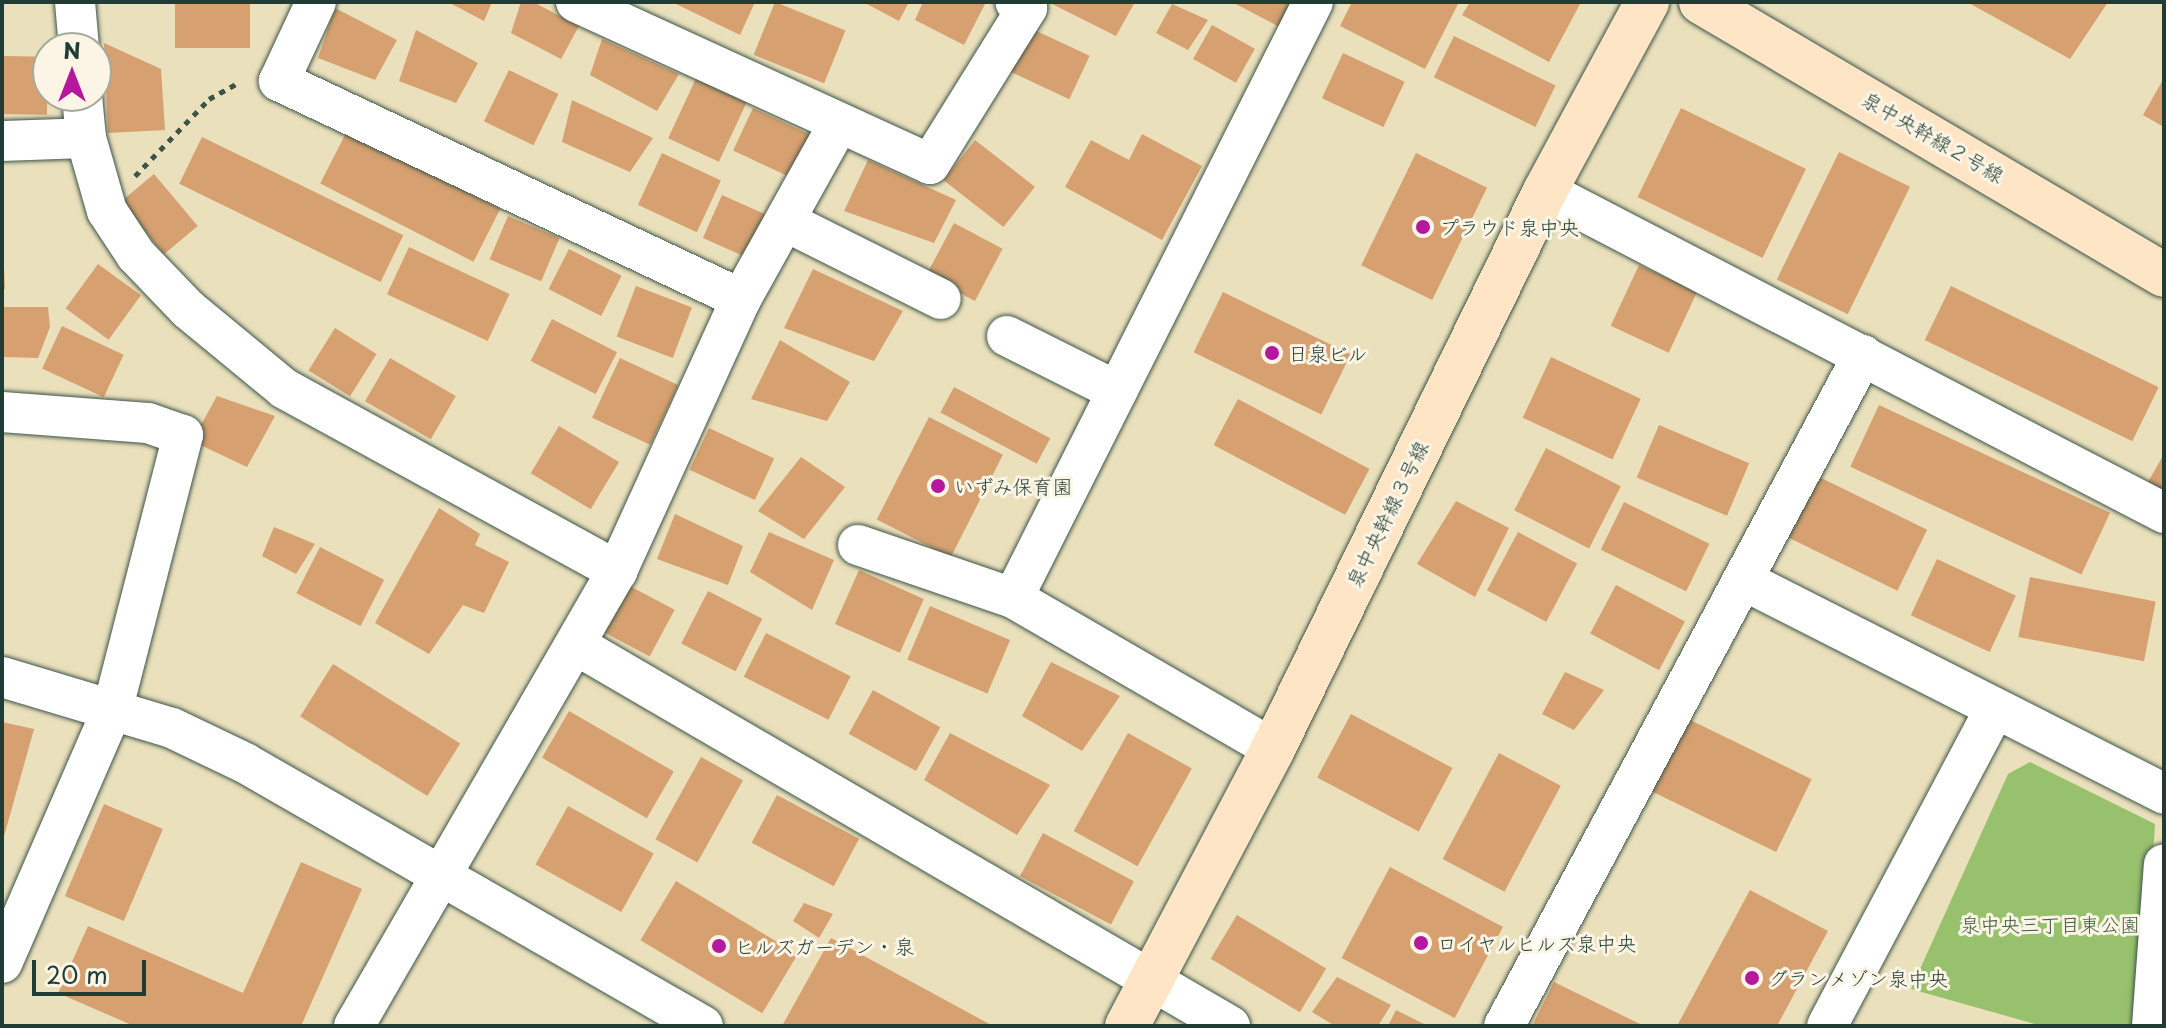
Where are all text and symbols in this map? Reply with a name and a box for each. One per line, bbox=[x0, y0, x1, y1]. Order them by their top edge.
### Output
north arrow bbox=[32, 32, 112, 112]
text: N bbox=[63, 33, 81, 66]
street label: 泉中央幹線２号線 bbox=[1858, 87, 2008, 187]
place label: プラウド泉中央 bbox=[1439, 215, 1579, 239]
marker: プラウド泉中央 bbox=[1414, 218, 1432, 236]
place label: 日泉ビル bbox=[1288, 341, 1368, 365]
marker: 日泉ビル bbox=[1263, 344, 1281, 362]
street label: 泉中央幹線３号線 bbox=[1341, 437, 1433, 591]
place label: いずみ保育園 bbox=[954, 474, 1074, 498]
marker: いずみ保育園 bbox=[929, 477, 947, 495]
park label: 泉中央三丁目東公園 bbox=[1960, 912, 2140, 936]
place label: ロイヤルヒルズ泉中央 bbox=[1437, 931, 1637, 955]
place label: ヒルズガーデン・泉 bbox=[735, 934, 915, 958]
marker: ロイヤルヒルズ泉中央 bbox=[1412, 934, 1430, 952]
marker: ヒルズガーデン・泉 bbox=[710, 937, 728, 955]
scale bar bbox=[36, 944, 150, 994]
text: 20 m bbox=[46, 956, 108, 992]
place label: グランメゾン泉中央 bbox=[1768, 966, 1948, 990]
marker: グランメゾン泉中央 bbox=[1743, 969, 1761, 987]

